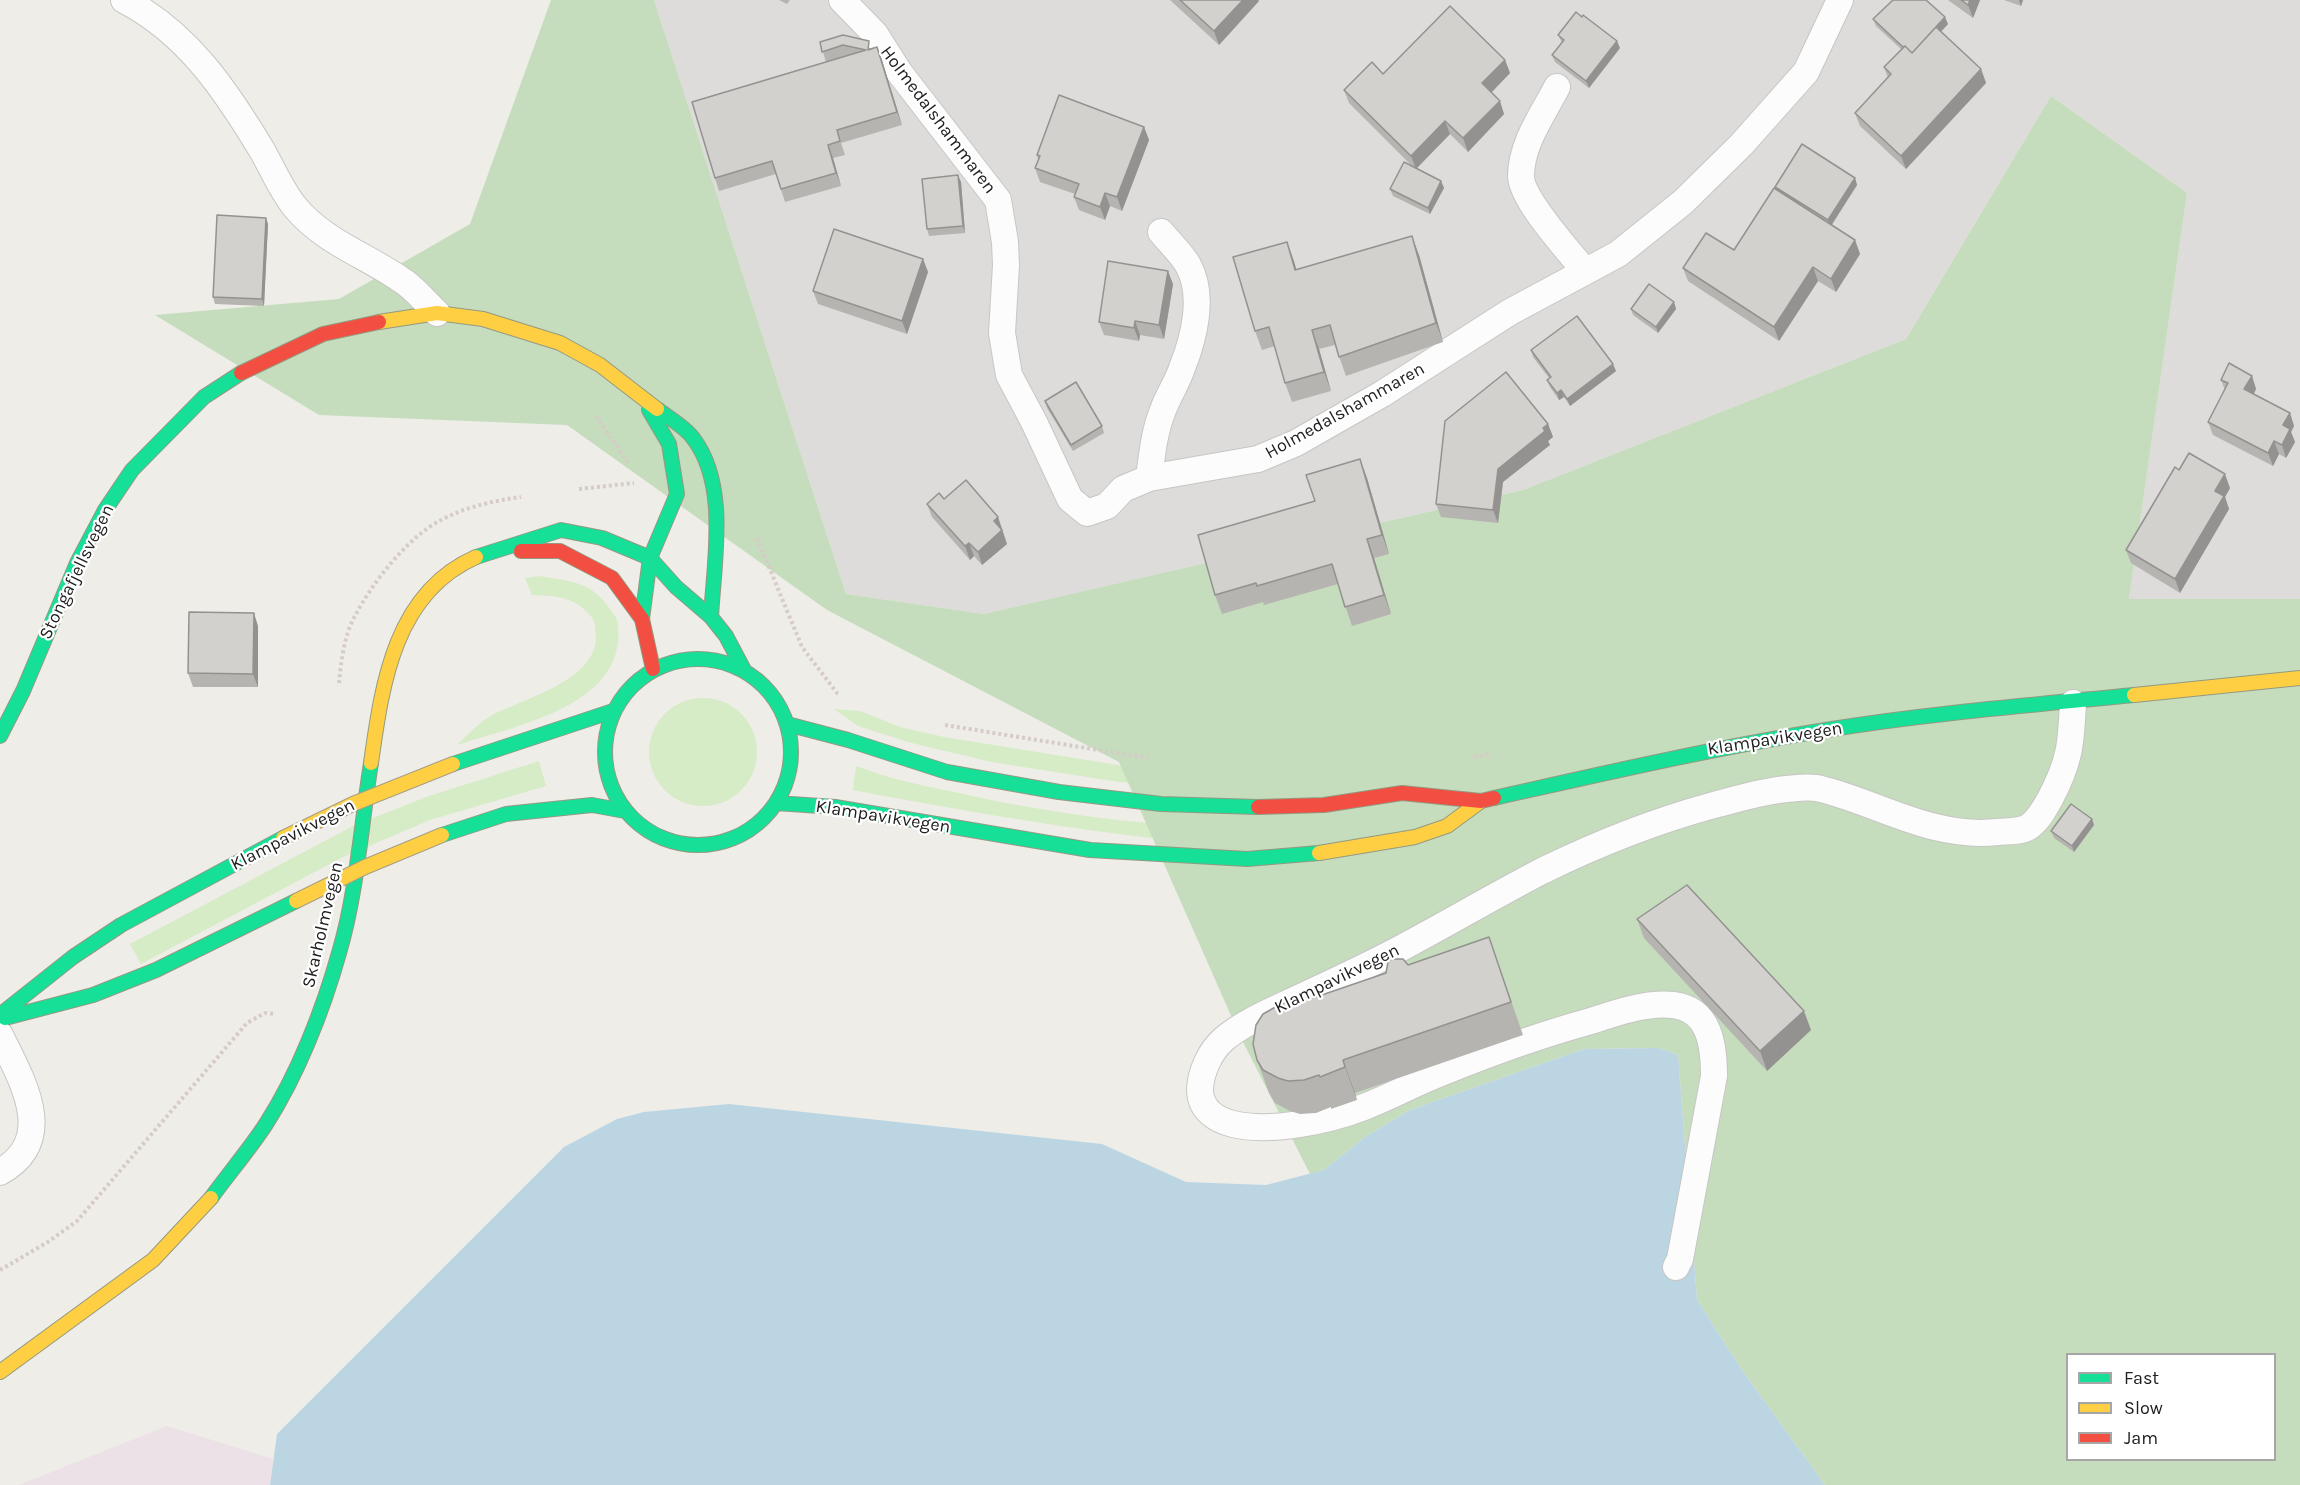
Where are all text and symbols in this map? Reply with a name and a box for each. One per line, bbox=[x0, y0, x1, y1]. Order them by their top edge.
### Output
street label: Holmedalshammaren bbox=[876, 42, 1000, 198]
street label: Holmedalshammaren bbox=[1261, 358, 1429, 464]
street label: Stongafjellsvegen bbox=[35, 501, 119, 643]
street label: Klampavikvegen bbox=[1706, 718, 1844, 760]
street label: Klampavikvegen bbox=[227, 794, 359, 876]
street label: Klampavikvegen bbox=[814, 796, 952, 838]
street label: Skarholmvegen bbox=[298, 860, 348, 990]
street label: Klampavikvegen bbox=[1271, 939, 1403, 1019]
legend bbox=[2066, 1353, 2276, 1461]
text: Fast bbox=[2124, 1367, 2159, 1389]
text: Slow bbox=[2124, 1397, 2163, 1419]
text: Jam bbox=[2124, 1427, 2158, 1449]

